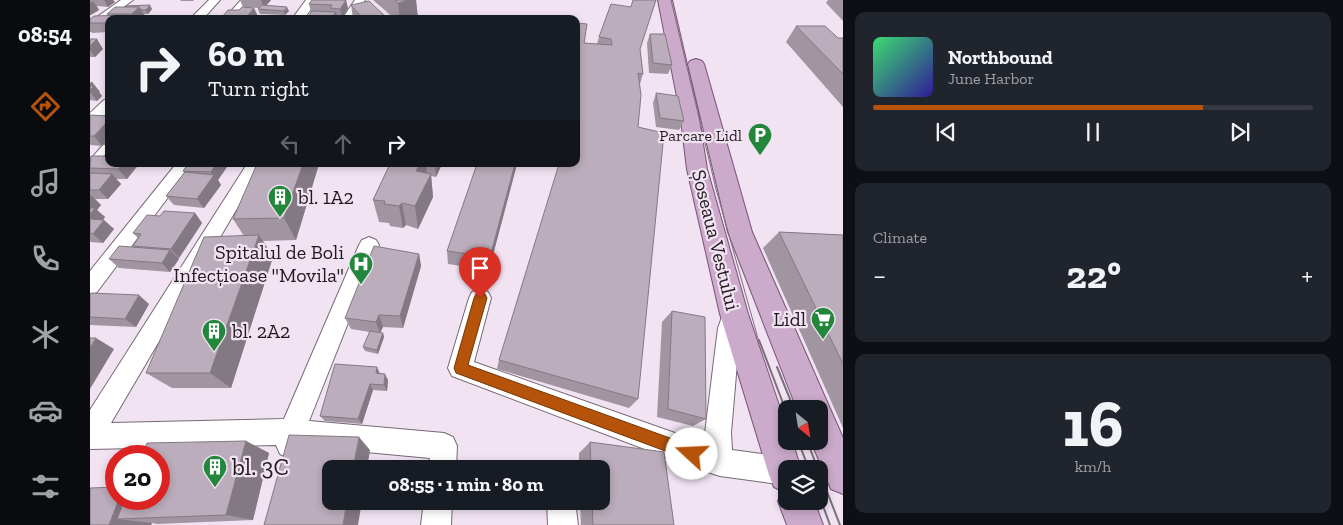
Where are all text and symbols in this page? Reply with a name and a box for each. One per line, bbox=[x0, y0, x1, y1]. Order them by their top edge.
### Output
text: 08:54 bbox=[18, 21, 72, 48]
text: 60 m bbox=[208, 33, 284, 75]
icon: right bbox=[125, 35, 190, 100]
text: Northbound bbox=[948, 46, 1053, 69]
text: June Harbor bbox=[948, 69, 1034, 88]
text: Turn right bbox=[208, 75, 309, 102]
icon: directions bbox=[28, 89, 63, 124]
icon: previous bbox=[932, 118, 960, 146]
icon: pause bbox=[1079, 118, 1107, 146]
icon: next bbox=[1226, 118, 1254, 146]
parking icon: Parcare Lidl bbox=[747, 122, 773, 156]
place label: Parcare Lidl bbox=[659, 126, 742, 145]
icon: left bbox=[276, 130, 304, 158]
icon: ahead bbox=[329, 130, 357, 158]
icon: right bbox=[382, 130, 410, 158]
icon: music bbox=[28, 165, 63, 200]
street label: Șoseaua Vestului bbox=[687, 167, 745, 313]
building icon: bl. 1A2 bbox=[267, 184, 293, 218]
place label: bl. 1A2 bbox=[297, 185, 354, 209]
text: Climate bbox=[873, 228, 927, 247]
place label: Spitalul de Boli Infecțioase "Movila" bbox=[173, 240, 344, 287]
icon: phone bbox=[28, 241, 63, 276]
pin bbox=[459, 247, 501, 298]
hospital icon: Spitalul de Boli Infecțioase "Movila" bbox=[348, 251, 374, 285]
text: 22° bbox=[1066, 252, 1121, 298]
icon: arrive bbox=[466, 254, 494, 282]
text: − bbox=[873, 259, 886, 292]
text: + bbox=[1301, 259, 1313, 292]
supermarket icon: Lidl bbox=[810, 306, 836, 340]
place label: Lidl bbox=[773, 307, 806, 331]
icon: climate bbox=[28, 317, 63, 352]
building icon: bl. 2A2 bbox=[201, 318, 227, 352]
place label: bl. 2A2 bbox=[231, 319, 290, 343]
text: 16 bbox=[1062, 385, 1124, 463]
icon: car bbox=[28, 393, 63, 428]
north arrow bbox=[778, 400, 828, 450]
map controls bbox=[778, 400, 828, 510]
position arrow bbox=[665, 427, 717, 479]
speed limit sign: 20 bbox=[105, 445, 170, 510]
place label: bl. 3C bbox=[231, 452, 289, 481]
building icon: bl. 3C bbox=[202, 454, 228, 488]
text: km/h bbox=[1075, 457, 1111, 476]
button: layers bbox=[778, 460, 828, 510]
icon: filters bbox=[28, 469, 63, 504]
text: 08:55 · 1 min · 80 m bbox=[389, 473, 543, 496]

